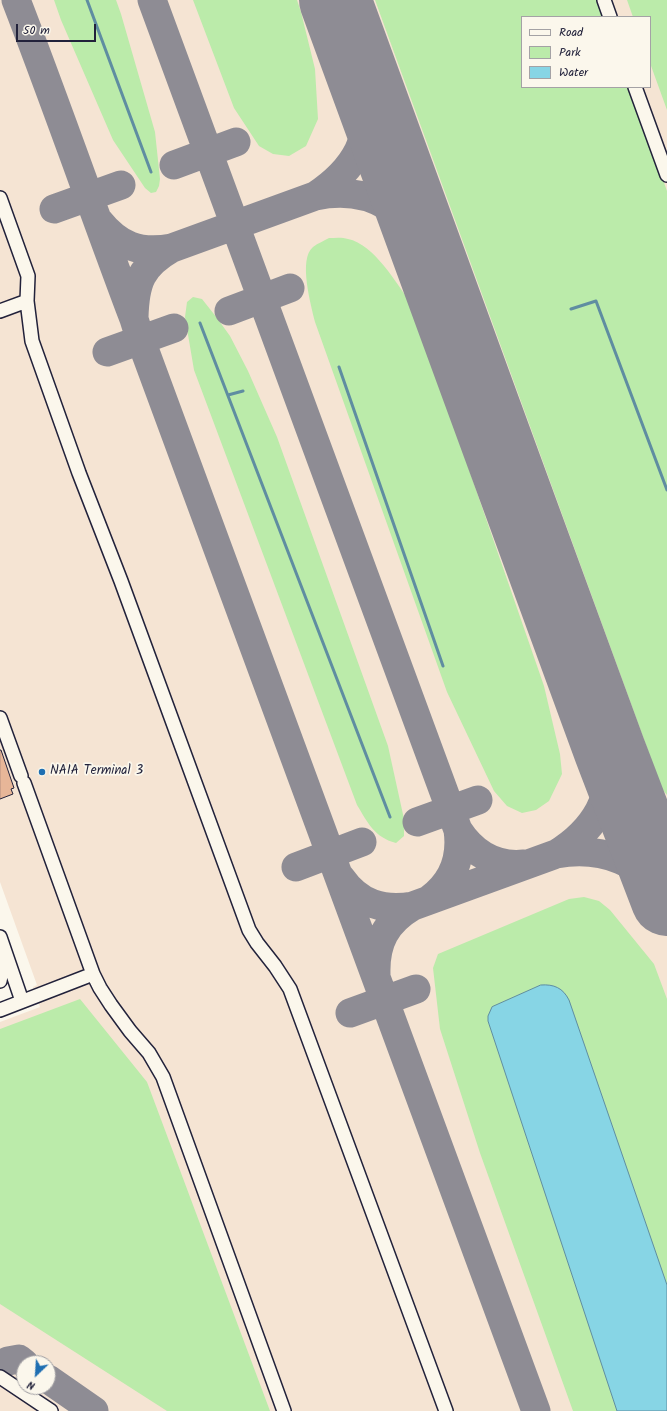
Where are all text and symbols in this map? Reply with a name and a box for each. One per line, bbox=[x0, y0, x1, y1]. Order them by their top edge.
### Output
scale bar bbox=[18, 16, 98, 42]
legend bbox=[521, 16, 651, 88]
text: 50 m bbox=[23, 21, 50, 40]
text: Road bbox=[559, 23, 583, 42]
text: Park bbox=[559, 43, 581, 62]
text: Water bbox=[559, 63, 588, 82]
place label: NAIA Terminal 3 bbox=[50, 764, 143, 780]
marker: NAIA Terminal 3 bbox=[37, 767, 47, 777]
north arrow bbox=[16, 1355, 56, 1395]
text: N bbox=[24, 1375, 38, 1395]

